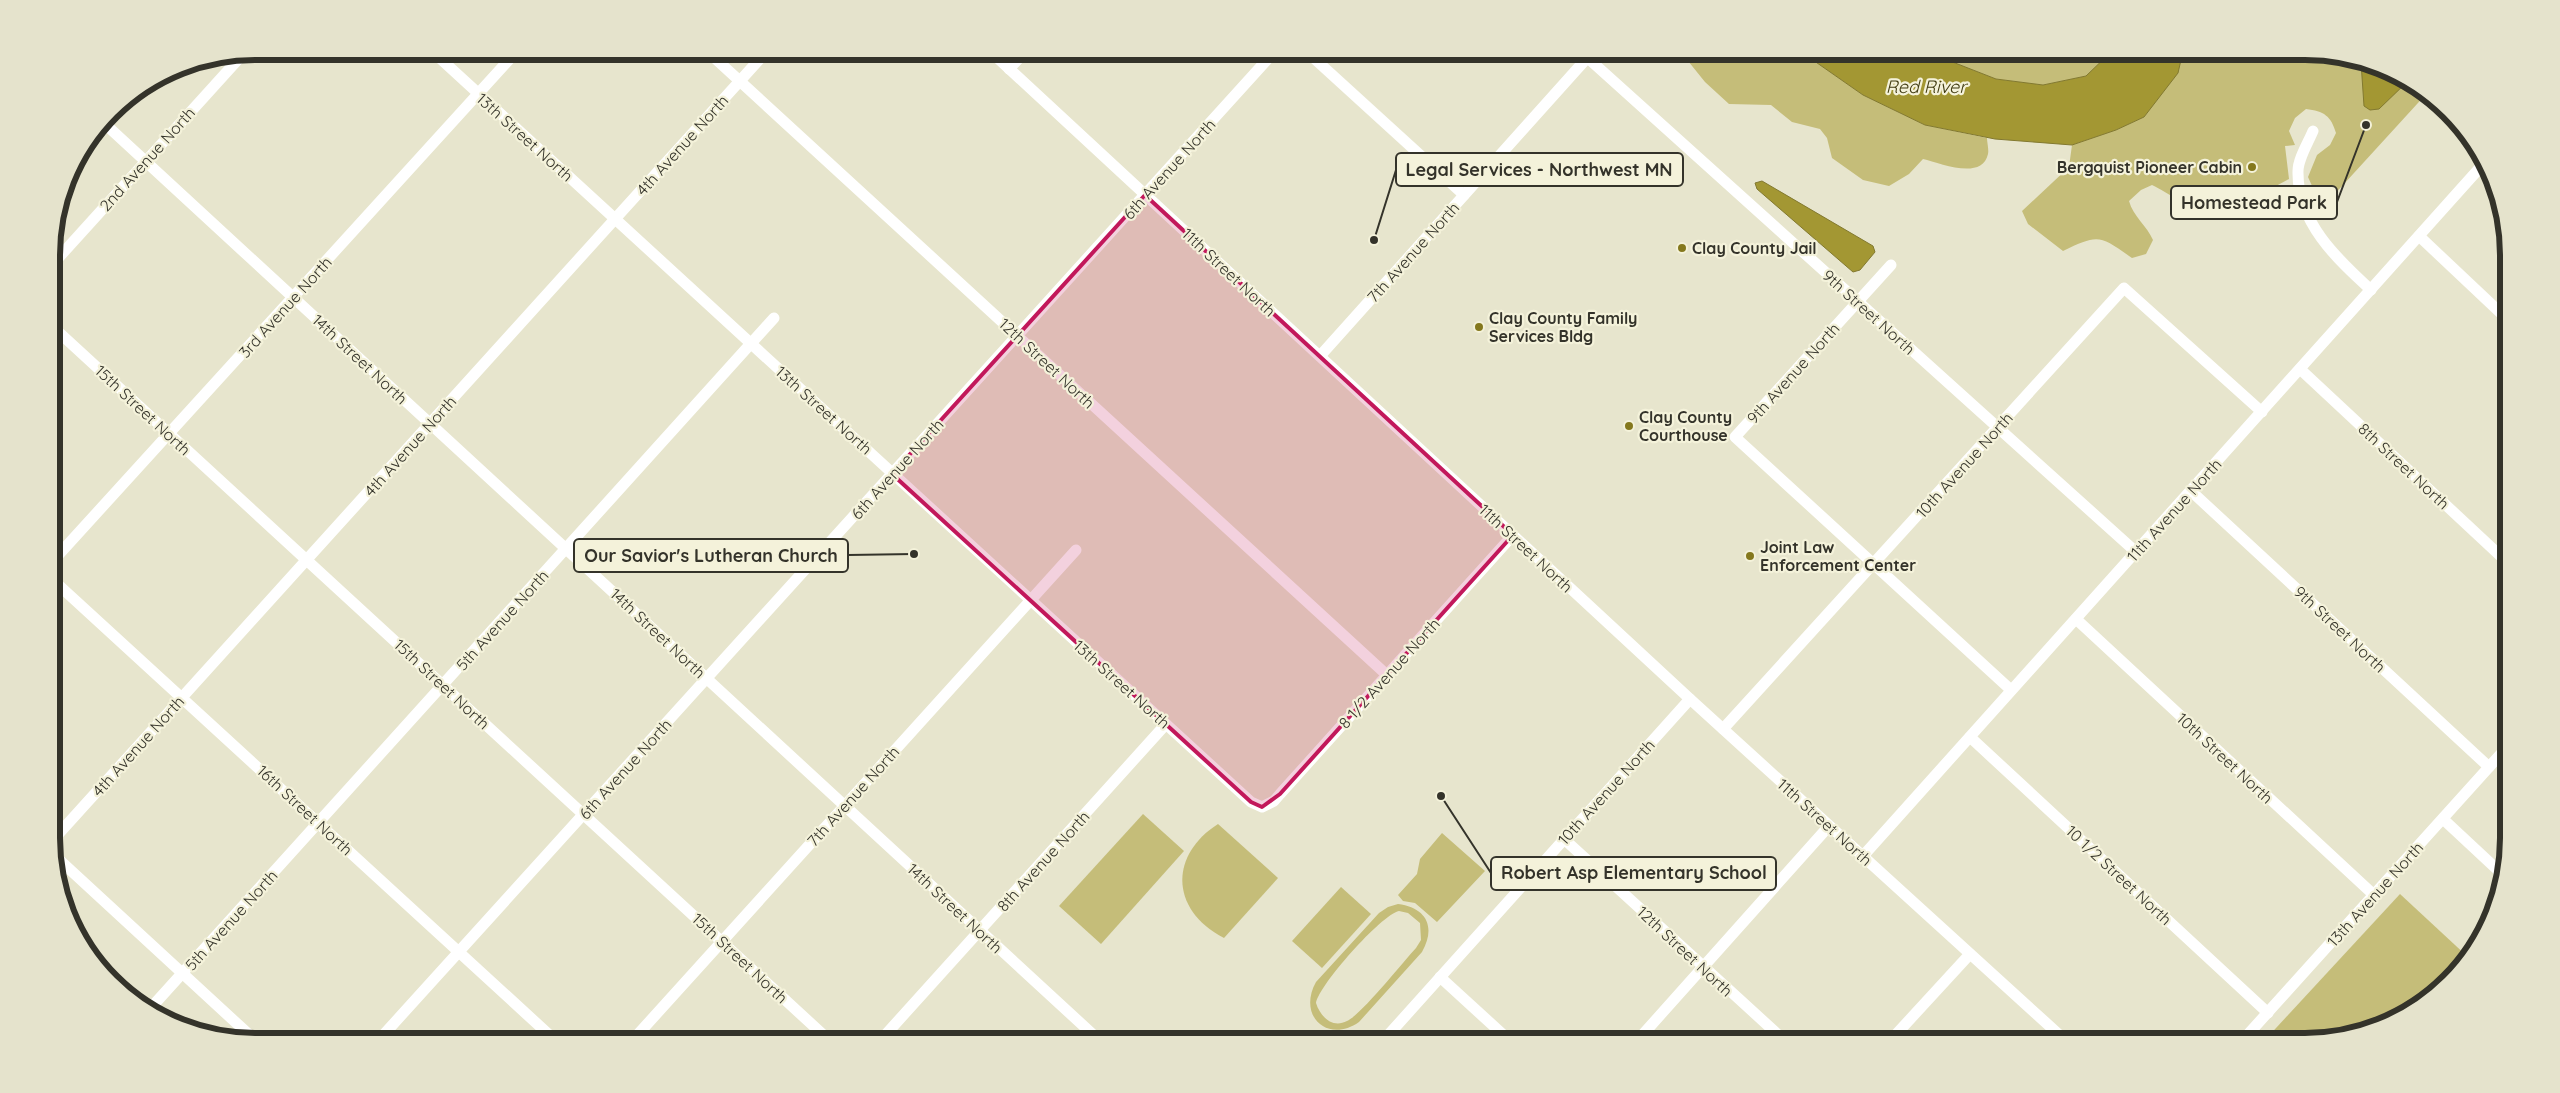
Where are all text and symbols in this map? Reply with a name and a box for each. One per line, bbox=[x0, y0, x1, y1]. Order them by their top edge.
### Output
water label: Red River bbox=[1886, 75, 1968, 98]
street label: 13th Street North bbox=[473, 88, 577, 186]
street label: 4th Avenue North bbox=[632, 91, 732, 199]
street label: 2nd Avenue North bbox=[95, 103, 199, 215]
street label: 6th Avenue North bbox=[1119, 115, 1219, 223]
callout: Legal Services - Northwest MN bbox=[1396, 153, 1683, 186]
place label: Bergquist Pioneer Cabin bbox=[2057, 157, 2242, 177]
text: Legal Services - Northwest MN bbox=[1405, 158, 1673, 181]
marker: Bergquist Pioneer Cabin bbox=[2246, 161, 2258, 173]
callout: Homestead Park bbox=[2171, 186, 2337, 219]
text: Homestead Park bbox=[2181, 191, 2327, 214]
street label: 7th Avenue North bbox=[1363, 198, 1463, 306]
street label: 11th Street North bbox=[1178, 223, 1280, 321]
place label: Clay County Jail bbox=[1692, 238, 1817, 258]
marker: Clay County Jail bbox=[1676, 242, 1688, 254]
street label: 3rd Avenue North bbox=[234, 252, 336, 362]
street label: 9th Street North bbox=[1819, 265, 1919, 359]
place label: Clay County Family Services Bldg bbox=[1489, 308, 1637, 346]
street label: 14th Street North bbox=[308, 310, 412, 408]
street label: 12th Street North bbox=[995, 313, 1099, 413]
street label: 9th Avenue North bbox=[1742, 318, 1844, 428]
marker: Clay County Family Services Bldg bbox=[1473, 321, 1485, 333]
street label: 15th Street North bbox=[91, 361, 195, 459]
street label: 13th Street North bbox=[772, 361, 876, 459]
street label: 4th Avenue North bbox=[360, 392, 460, 500]
place label: Clay County Courthouse bbox=[1639, 407, 1732, 445]
street label: 10th Avenue North bbox=[1911, 408, 2017, 522]
street label: 6th Avenue North bbox=[847, 415, 947, 523]
street label: 8th Street North bbox=[2354, 419, 2454, 513]
marker: Clay County Courthouse bbox=[1623, 420, 1635, 432]
street label: 11th Avenue North bbox=[2122, 454, 2226, 566]
street label: 11th Street North bbox=[1475, 499, 1577, 597]
place label: Joint Law Enforcement Center bbox=[1760, 537, 1916, 575]
callout: Our Savior's Lutheran Church bbox=[574, 539, 848, 572]
text: Our Savior's Lutheran Church bbox=[584, 544, 838, 567]
marker: Joint Law Enforcement Center bbox=[1744, 550, 1756, 562]
street label: 5th Avenue North bbox=[452, 565, 552, 675]
street label: 9th Street North bbox=[2290, 581, 2390, 677]
street label: 14th Street North bbox=[606, 584, 710, 682]
street label: 8 1/2 Avenue North bbox=[1334, 614, 1444, 732]
street label: 15th Street North bbox=[390, 635, 494, 733]
street label: 13th Street North bbox=[1070, 635, 1174, 733]
street label: 4th Avenue North bbox=[88, 692, 188, 800]
street label: 10th Street North bbox=[2173, 708, 2277, 808]
street label: 6th Avenue North bbox=[575, 715, 675, 823]
street label: 10th Avenue North bbox=[1553, 735, 1659, 849]
street label: 7th Avenue North bbox=[803, 742, 903, 850]
street label: 16th Street North bbox=[253, 761, 357, 859]
street label: 11th Street North bbox=[1773, 774, 1877, 870]
street label: 8th Avenue North bbox=[993, 807, 1093, 915]
street label: 10 1/2 Street North bbox=[2062, 821, 2176, 929]
street label: 13th Avenue North bbox=[2323, 837, 2427, 951]
callout: Robert Asp Elementary School bbox=[1491, 857, 1776, 890]
street label: 14th Street North bbox=[903, 859, 1007, 957]
text: Robert Asp Elementary School bbox=[1501, 861, 1767, 884]
street label: 5th Avenue North bbox=[181, 865, 281, 975]
street label: 12th Street North bbox=[1633, 901, 1737, 1001]
street label: 15th Street North bbox=[688, 909, 792, 1007]

